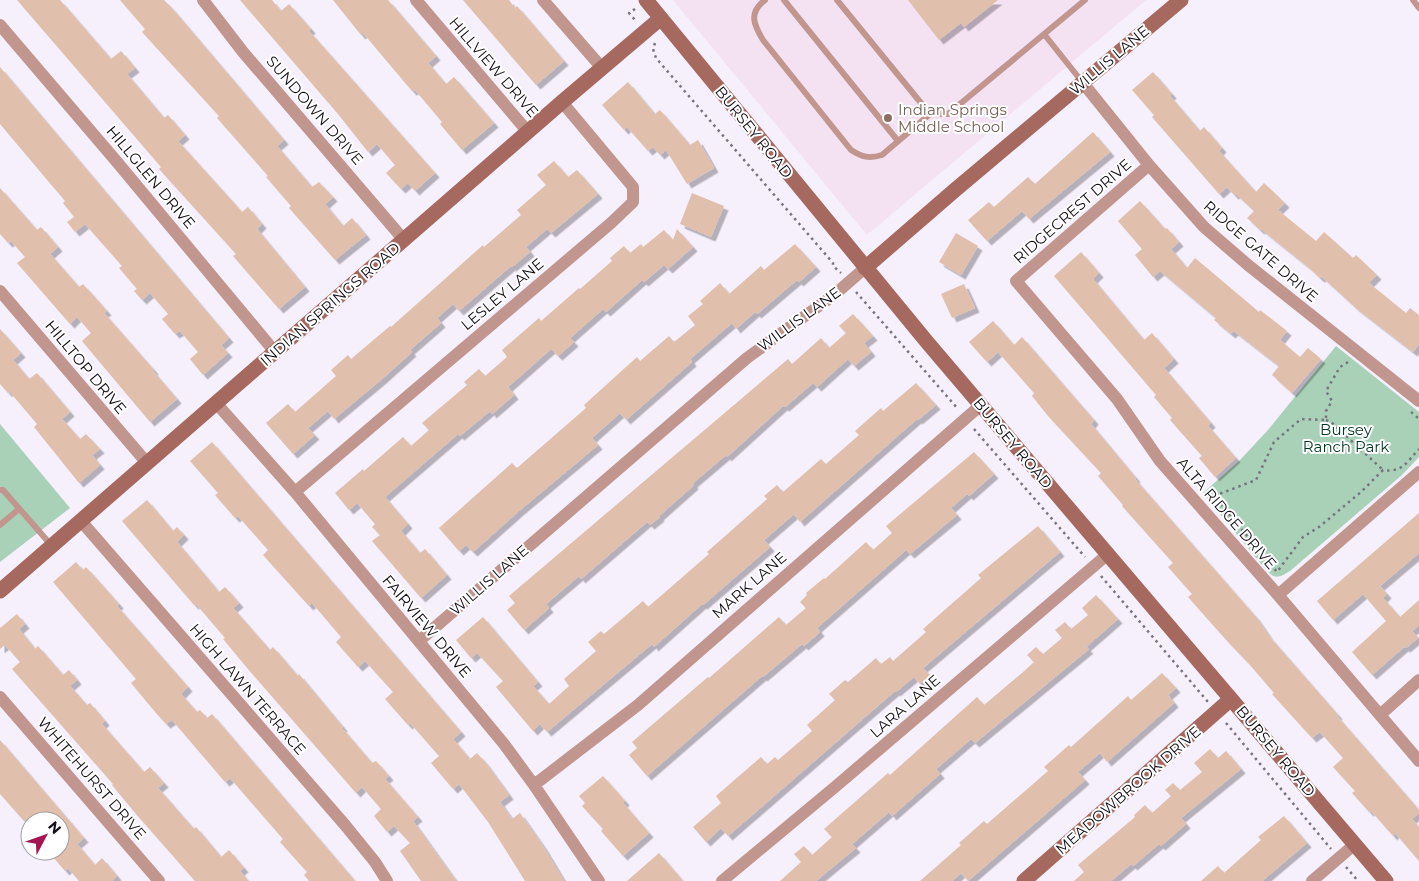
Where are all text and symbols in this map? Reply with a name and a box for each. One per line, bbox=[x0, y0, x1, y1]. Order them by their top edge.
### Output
street label: HILLVIEW DRIVE bbox=[445, 13, 543, 121]
street label: WILLIS LANE bbox=[1065, 21, 1153, 99]
street label: SUNDOWN DRIVE bbox=[262, 52, 368, 168]
street label: BURSEY ROAD bbox=[711, 82, 797, 182]
place label: Indian Springs Middle School bbox=[898, 100, 1007, 136]
marker: Indian Springs Middle School bbox=[882, 112, 894, 124]
street label: HILLGLEN DRIVE bbox=[102, 122, 200, 232]
street label: RIDGECREST DRIVE bbox=[1009, 155, 1135, 267]
street label: RIDGE GATE DRIVE bbox=[1200, 196, 1322, 306]
street label: INDIAN SPRINGS ROAD bbox=[256, 238, 404, 370]
street label: LESLEY LANE bbox=[457, 254, 547, 334]
street label: WILLIS LANE bbox=[754, 282, 844, 356]
street label: HILLTOP DRIVE bbox=[41, 316, 131, 418]
street label: BURSEY ROAD bbox=[969, 394, 1057, 492]
park label: Bursey Ranch Park bbox=[1303, 420, 1389, 456]
street label: ALTA RIDGE DRIVE bbox=[1173, 453, 1281, 573]
street label: WILLIS LANE bbox=[446, 541, 532, 619]
street label: MARK LANE bbox=[708, 548, 790, 622]
street label: FAIRVIEW DRIVE bbox=[379, 571, 475, 681]
street label: HIGH LAWN TERRACE bbox=[186, 619, 310, 759]
street label: LARA LANE bbox=[866, 670, 944, 742]
street label: BURSEY ROAD bbox=[1232, 702, 1320, 800]
street label: WHITEHURST DRIVE bbox=[34, 713, 150, 843]
street label: MEADOWBROOK DRIVE bbox=[1052, 722, 1204, 858]
north arrow bbox=[20, 811, 70, 861]
text: N bbox=[44, 817, 65, 838]

